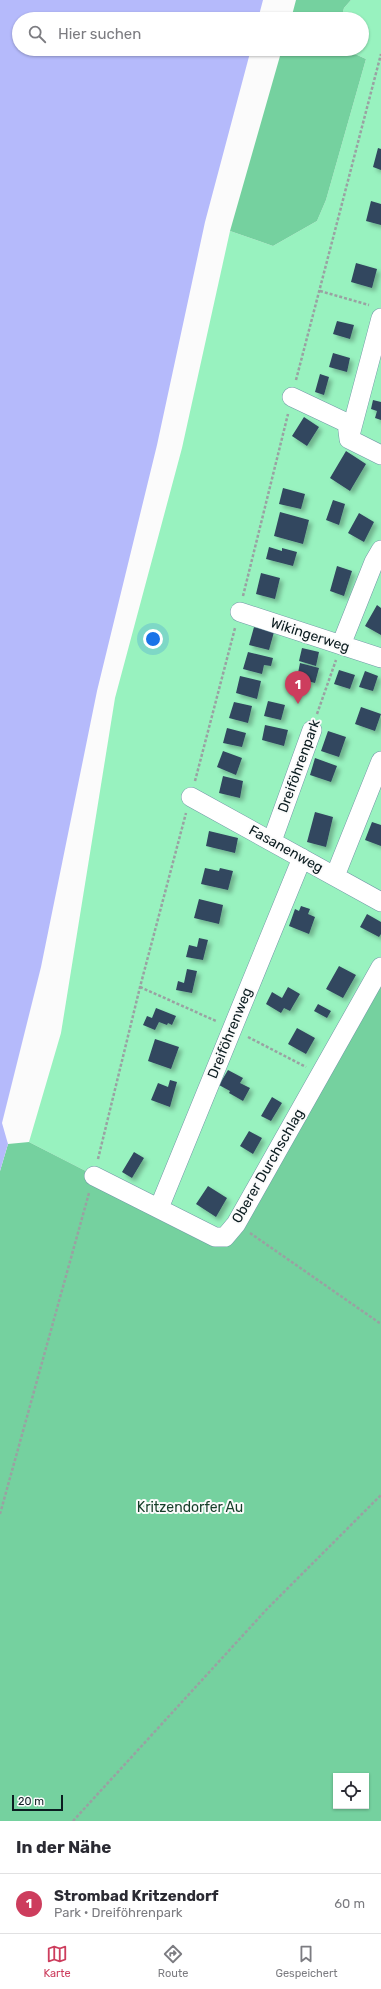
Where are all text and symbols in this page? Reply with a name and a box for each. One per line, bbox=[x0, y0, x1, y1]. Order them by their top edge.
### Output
search box bbox=[12, 12, 369, 56]
icon: search bbox=[26, 23, 48, 45]
text: Hier suchen bbox=[58, 25, 141, 43]
street label: Wikingerweg bbox=[268, 614, 352, 656]
your location bbox=[143, 629, 163, 649]
pin: 1 bbox=[285, 671, 311, 704]
street label: Dreiföhrenpark bbox=[274, 716, 324, 815]
street label: Fasanenweg bbox=[246, 822, 326, 876]
street label: Dreiföhrenweg bbox=[204, 985, 256, 1081]
street label: Oberer Durchschlag bbox=[228, 1106, 308, 1226]
park label: Kritzendorfer Au bbox=[137, 1499, 243, 1516]
map controls bbox=[333, 1773, 369, 1809]
button: locate bbox=[333, 1773, 369, 1809]
scale bar bbox=[12, 1793, 63, 1812]
text: 20 m bbox=[18, 1795, 44, 1808]
text: In der Nähe bbox=[16, 1837, 111, 1857]
text: Strombad Kritzendorf bbox=[54, 1887, 218, 1905]
text: 1 bbox=[26, 1896, 32, 1911]
text: 60 m bbox=[334, 1896, 365, 1911]
text: Park · Dreiföhrenpark bbox=[54, 1905, 183, 1920]
tab: Karte bbox=[44, 1943, 71, 1980]
tab: Route bbox=[158, 1943, 188, 1980]
tab: Gespeichert bbox=[275, 1943, 337, 1980]

